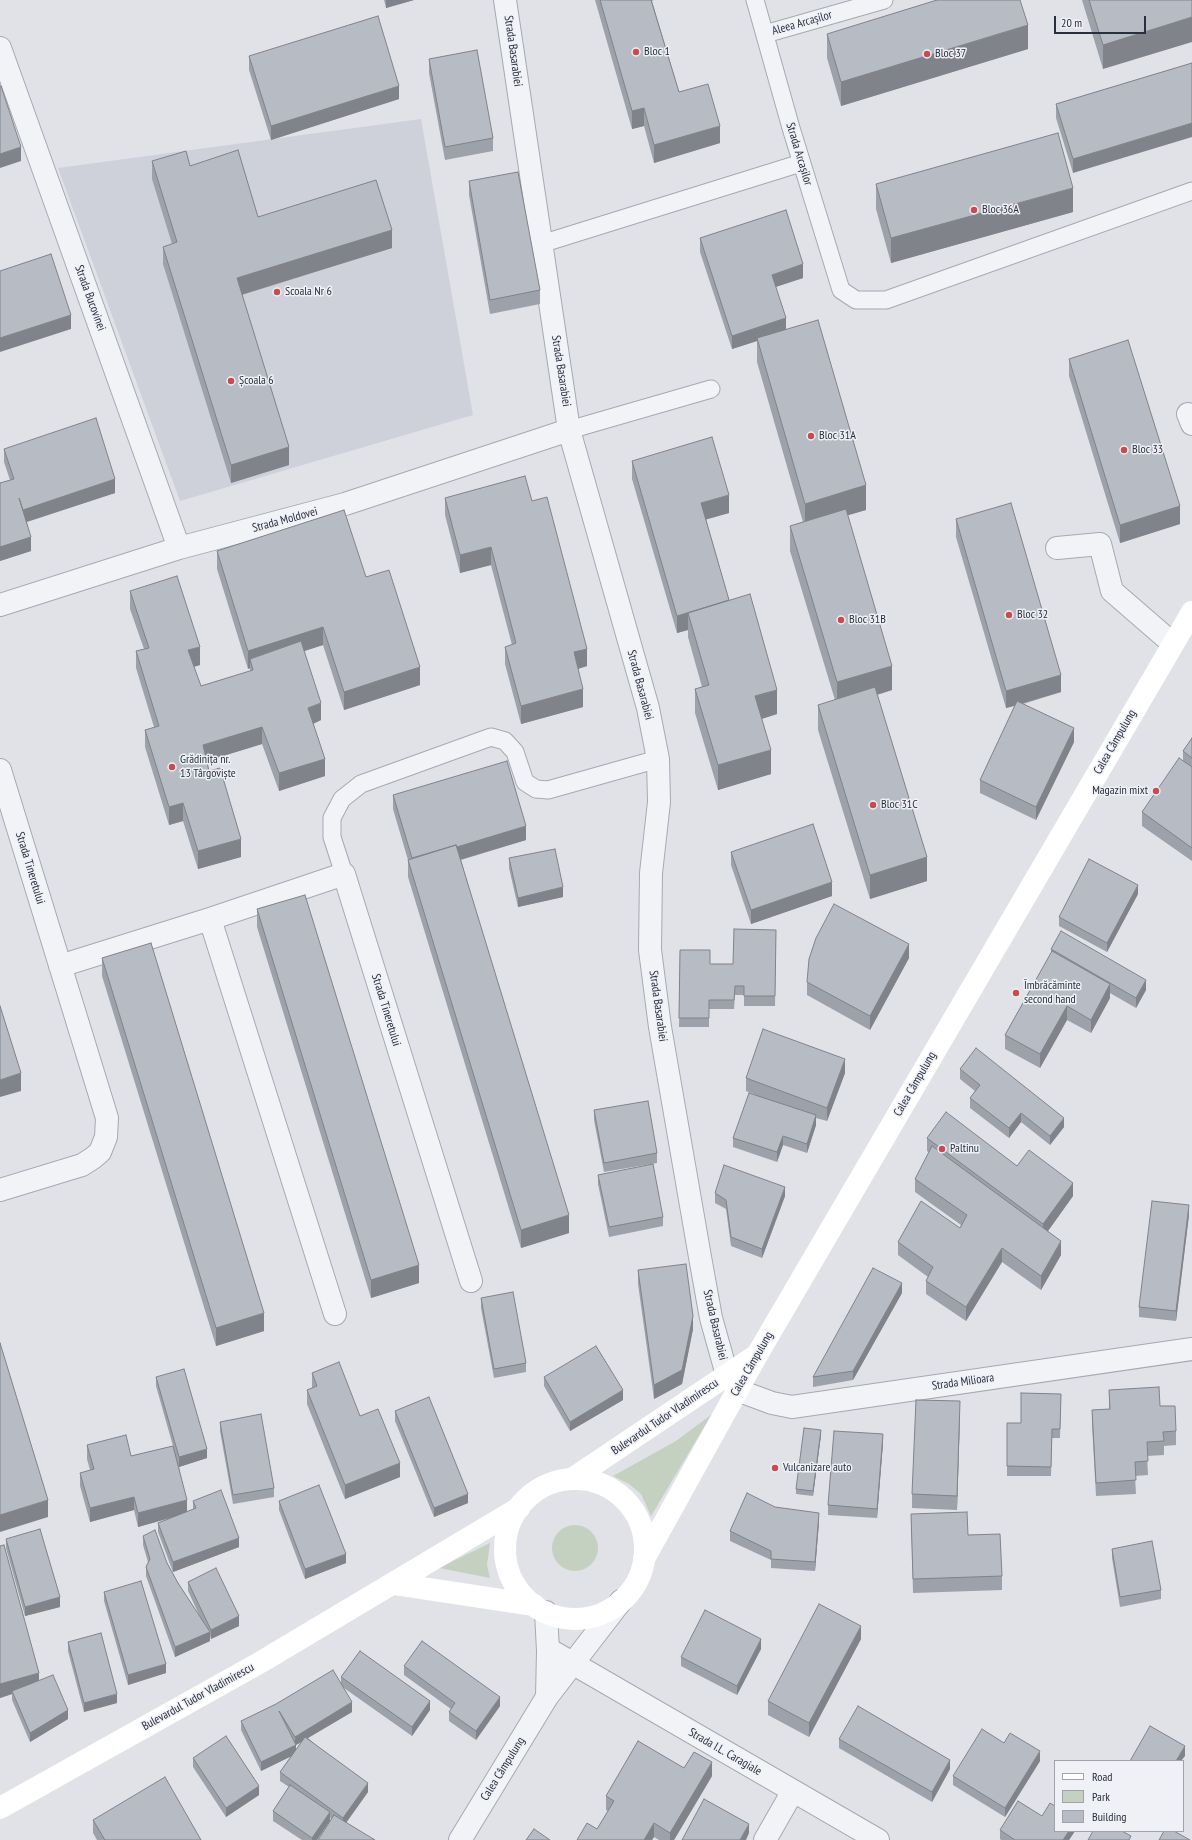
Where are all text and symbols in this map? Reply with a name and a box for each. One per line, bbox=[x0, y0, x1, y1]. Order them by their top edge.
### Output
street label: Aleea Arcașilor bbox=[770, 8, 834, 38]
scale bar bbox=[1056, 8, 1148, 34]
street label: Strada Basarabiei bbox=[501, 14, 525, 88]
text: 20 m bbox=[1061, 15, 1082, 30]
place label: Bloc 1 bbox=[644, 45, 670, 59]
marker: Bloc 1 bbox=[631, 47, 641, 57]
place label: Bloc 37 bbox=[935, 47, 966, 61]
marker: Bloc 37 bbox=[922, 49, 932, 59]
street label: Strada Arcașilor bbox=[783, 121, 815, 187]
place label: Bloc 36A bbox=[982, 203, 1019, 217]
marker: Bloc 36A bbox=[969, 205, 979, 215]
street label: Strada Bucovinei bbox=[71, 263, 109, 333]
place label: Scoala Nr 6 bbox=[285, 285, 332, 299]
marker: Scoala Nr 6 bbox=[272, 287, 282, 297]
street label: Strada Basarabiei bbox=[548, 334, 574, 408]
place label: Școala 6 bbox=[239, 374, 274, 388]
marker: Școala 6 bbox=[226, 376, 236, 386]
place label: Bloc 31A bbox=[819, 429, 856, 443]
marker: Bloc 31A bbox=[806, 431, 816, 441]
place label: Bloc 33 bbox=[1132, 443, 1163, 457]
marker: Bloc 33 bbox=[1119, 445, 1129, 455]
street label: Strada Moldovei bbox=[251, 504, 319, 536]
place label: Bloc 32 bbox=[1017, 608, 1048, 622]
marker: Bloc 32 bbox=[1004, 610, 1014, 620]
place label: Bloc 31B bbox=[849, 613, 886, 627]
marker: Bloc 31B bbox=[836, 615, 846, 625]
street label: Strada Basarabiei bbox=[624, 648, 656, 722]
street label: Calea Câmpulung bbox=[1091, 707, 1139, 777]
place label: Grădinița nr. 13 Târgoviște bbox=[180, 753, 236, 781]
marker: Grădinița nr. 13 Târgoviște bbox=[167, 762, 177, 772]
place label: Magazin mixt bbox=[1092, 784, 1148, 798]
marker: Magazin mixt bbox=[1151, 786, 1161, 796]
place label: Bloc 31C bbox=[881, 798, 918, 812]
marker: Bloc 31C bbox=[868, 800, 878, 810]
street label: Strada Tineretului bbox=[12, 830, 48, 906]
street label: Strada Basarabiei bbox=[646, 969, 670, 1043]
street label: Strada Tineretului bbox=[368, 972, 404, 1048]
place label: Îmbrăcăminte second hand bbox=[1024, 979, 1081, 1007]
marker: Îmbrăcăminte second hand bbox=[1011, 988, 1021, 998]
street label: Calea Câmpulung bbox=[891, 1049, 939, 1119]
place label: Paltinu bbox=[950, 1142, 979, 1156]
marker: Paltinu bbox=[937, 1144, 947, 1154]
street label: Strada Basarabiei bbox=[700, 1288, 730, 1362]
street label: Calea Câmpulung bbox=[728, 1329, 776, 1399]
street label: Strada Milioara bbox=[931, 1371, 995, 1393]
street label: Bulevardul Tudor Vladimirescu bbox=[609, 1376, 721, 1458]
place label: Vulcanizare auto bbox=[783, 1461, 851, 1475]
marker: Vulcanizare auto bbox=[770, 1463, 780, 1473]
street label: Bulevardul Tudor Vladimirescu bbox=[139, 1660, 257, 1734]
street label: Strada I.L. Caragiale bbox=[686, 1725, 764, 1779]
street label: Calea Câmpulung bbox=[478, 1735, 528, 1803]
legend bbox=[1054, 1760, 1184, 1832]
text: Road bbox=[1092, 1769, 1112, 1784]
text: Park bbox=[1092, 1789, 1110, 1804]
text: Building bbox=[1092, 1809, 1127, 1824]

